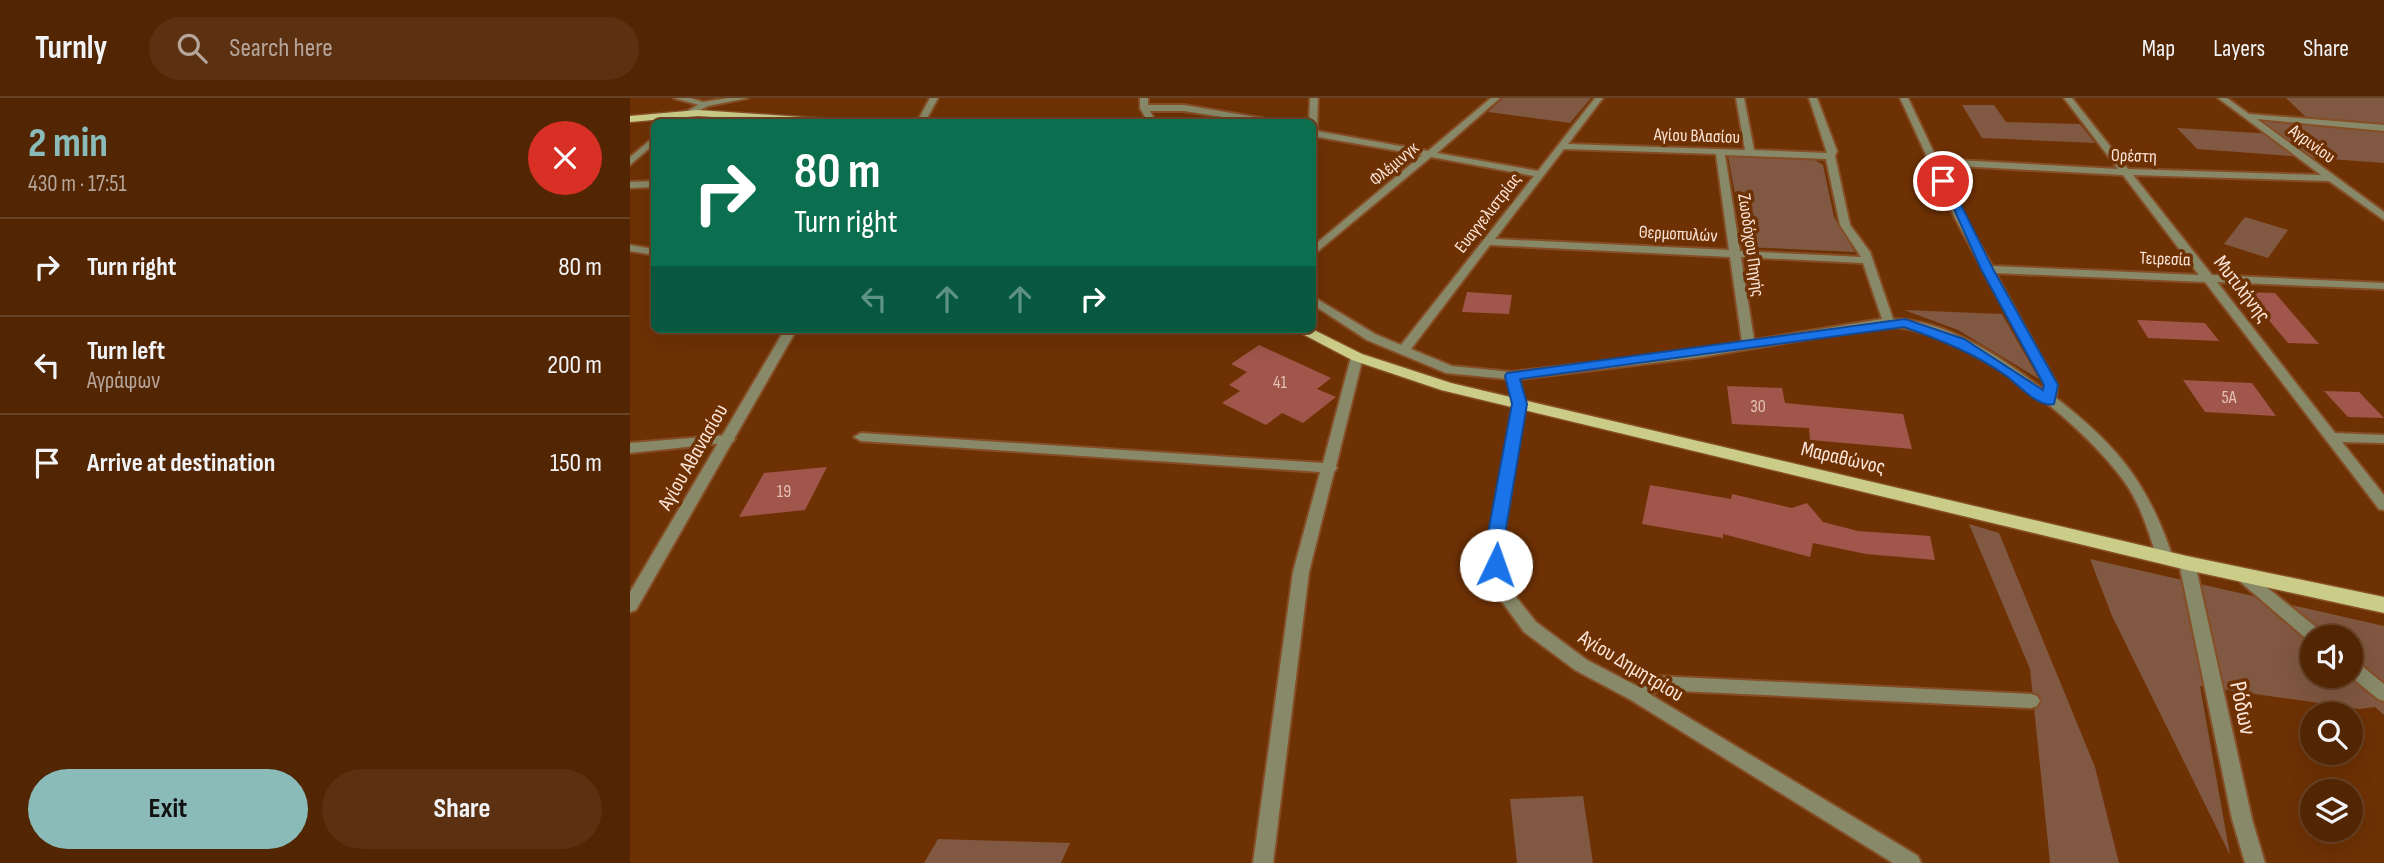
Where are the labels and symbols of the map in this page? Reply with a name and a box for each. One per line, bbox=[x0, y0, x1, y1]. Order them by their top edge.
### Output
street label: Αγρινίου bbox=[2284, 120, 2339, 168]
street label: Αγίου Βλασίου bbox=[1653, 124, 1740, 148]
street label: Φλέμινγκ bbox=[1365, 137, 1423, 191]
street label: Ορέστη bbox=[2111, 145, 2157, 167]
pin bbox=[1913, 151, 1973, 211]
street label: Ευαγγελιστρίας bbox=[1450, 169, 1526, 257]
street label: Ζωοδόχου Πηγής bbox=[1733, 192, 1769, 298]
street label: Θερμοπυλών bbox=[1638, 221, 1718, 247]
street label: Τειρεσία bbox=[2139, 248, 2191, 270]
street label: Μυτιλήνης bbox=[2208, 251, 2276, 327]
house number: 41 bbox=[1273, 372, 1288, 393]
house number: 5A bbox=[2222, 387, 2237, 408]
house number: 30 bbox=[1750, 396, 1766, 417]
street label: Αγίου Αθανασίου bbox=[652, 400, 733, 515]
street label: Μαραθώνος bbox=[1799, 436, 1887, 480]
house number: 19 bbox=[777, 481, 791, 502]
position arrow bbox=[1459, 528, 1533, 602]
street label: Αγίου Δημητρίου bbox=[1573, 624, 1688, 707]
street label: Ρόδων bbox=[2223, 679, 2263, 737]

